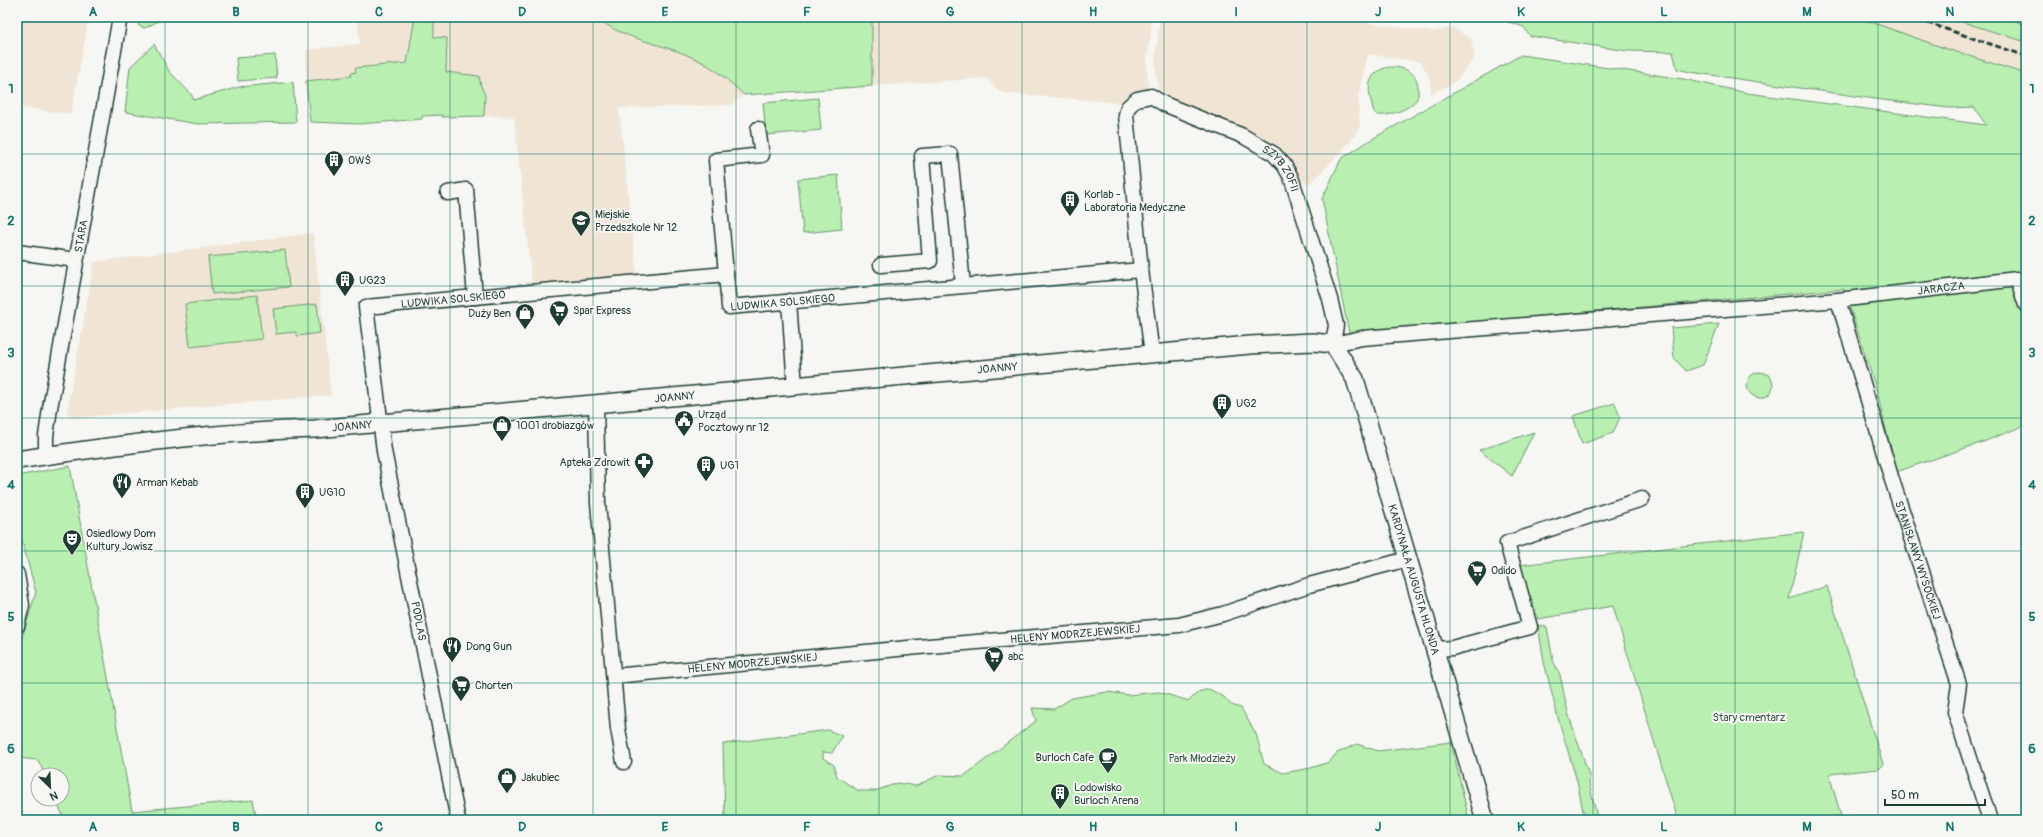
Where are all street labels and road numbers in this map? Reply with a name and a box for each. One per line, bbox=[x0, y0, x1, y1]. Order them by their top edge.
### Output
street label: SZYB ZOFII bbox=[1260, 143, 1301, 193]
street label: STARA bbox=[72, 219, 91, 253]
street label: JARACZA bbox=[1917, 279, 1965, 298]
street label: LUDWIKA SOLSKIEGO bbox=[400, 288, 506, 311]
street label: LUDWIKA SOLSKIEGO bbox=[730, 292, 836, 314]
street label: JOANNY bbox=[977, 360, 1019, 376]
street label: JOANNY bbox=[654, 389, 696, 405]
street label: JOANNY bbox=[331, 418, 374, 434]
street label: STANISŁAWY WYSOCKIEJ bbox=[1892, 499, 1943, 621]
street label: KARDYNAŁA AUGUSTA HLONDA bbox=[1385, 503, 1442, 656]
street label: PODLAS bbox=[408, 600, 429, 642]
street label: HELENY MODRZEJEWSKIEJ bbox=[1010, 622, 1141, 646]
street label: HELENY MODRZEJEWSKIEJ bbox=[687, 651, 818, 676]

